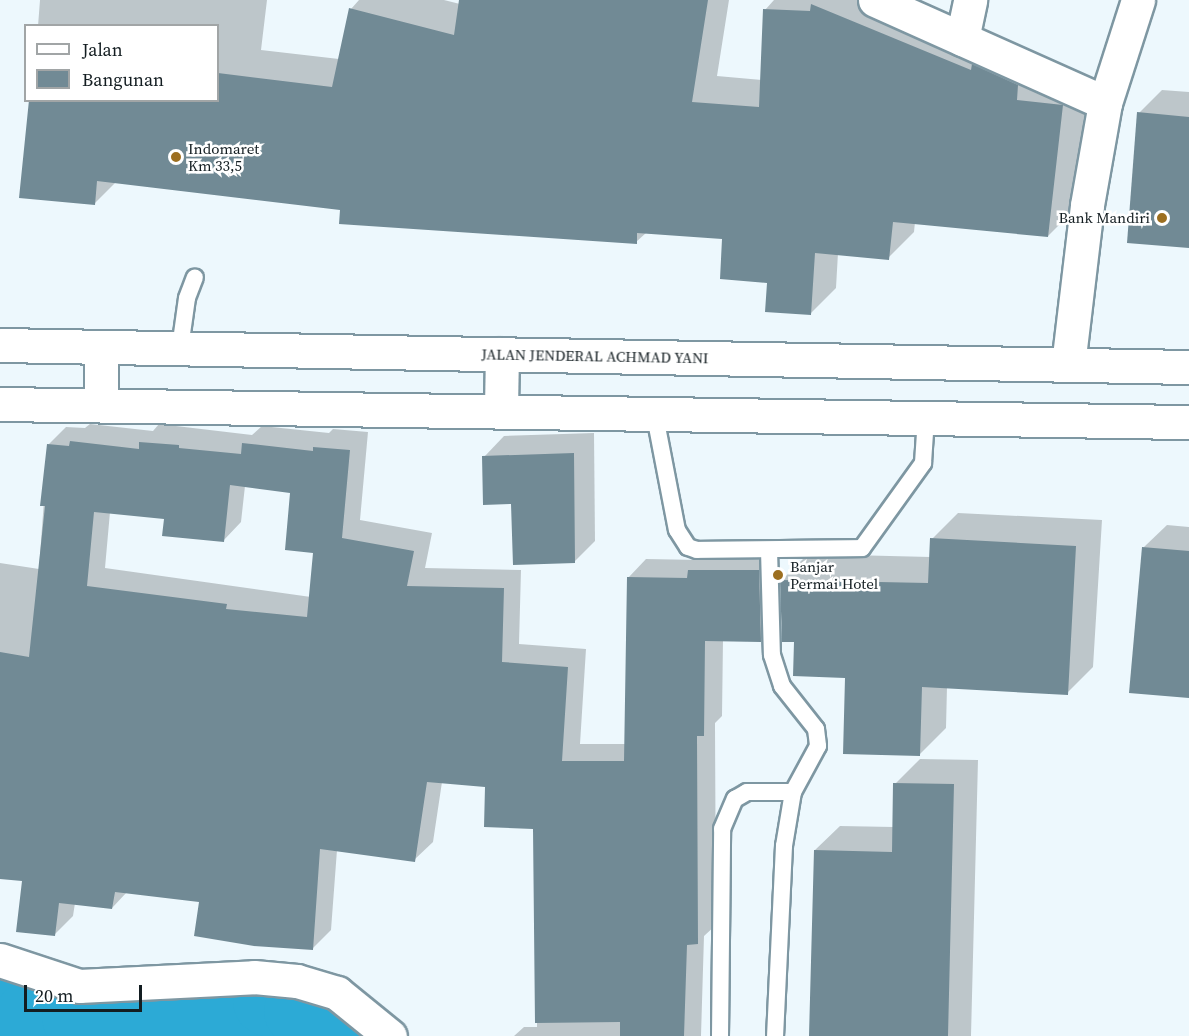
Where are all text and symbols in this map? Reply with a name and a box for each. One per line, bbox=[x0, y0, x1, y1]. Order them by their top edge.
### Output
legend bbox=[24, 24, 219, 102]
text: Jalan bbox=[82, 37, 123, 62]
text: Bangunan bbox=[82, 67, 164, 92]
place label: Indomaret Km 33,5 bbox=[188, 139, 259, 174]
marker: Indomaret Km 33,5 bbox=[169, 150, 183, 164]
place label: Bank Mandiri bbox=[1059, 209, 1150, 227]
marker: Bank Mandiri bbox=[1155, 211, 1169, 225]
street label: JALAN JENDERAL ACHMAD YANI bbox=[481, 345, 709, 367]
place label: Banjar Permai Hotel bbox=[790, 557, 878, 592]
marker: Banjar Permai Hotel bbox=[771, 568, 785, 582]
scale bar bbox=[27, 973, 146, 1011]
text: 20 m bbox=[35, 983, 73, 1008]

